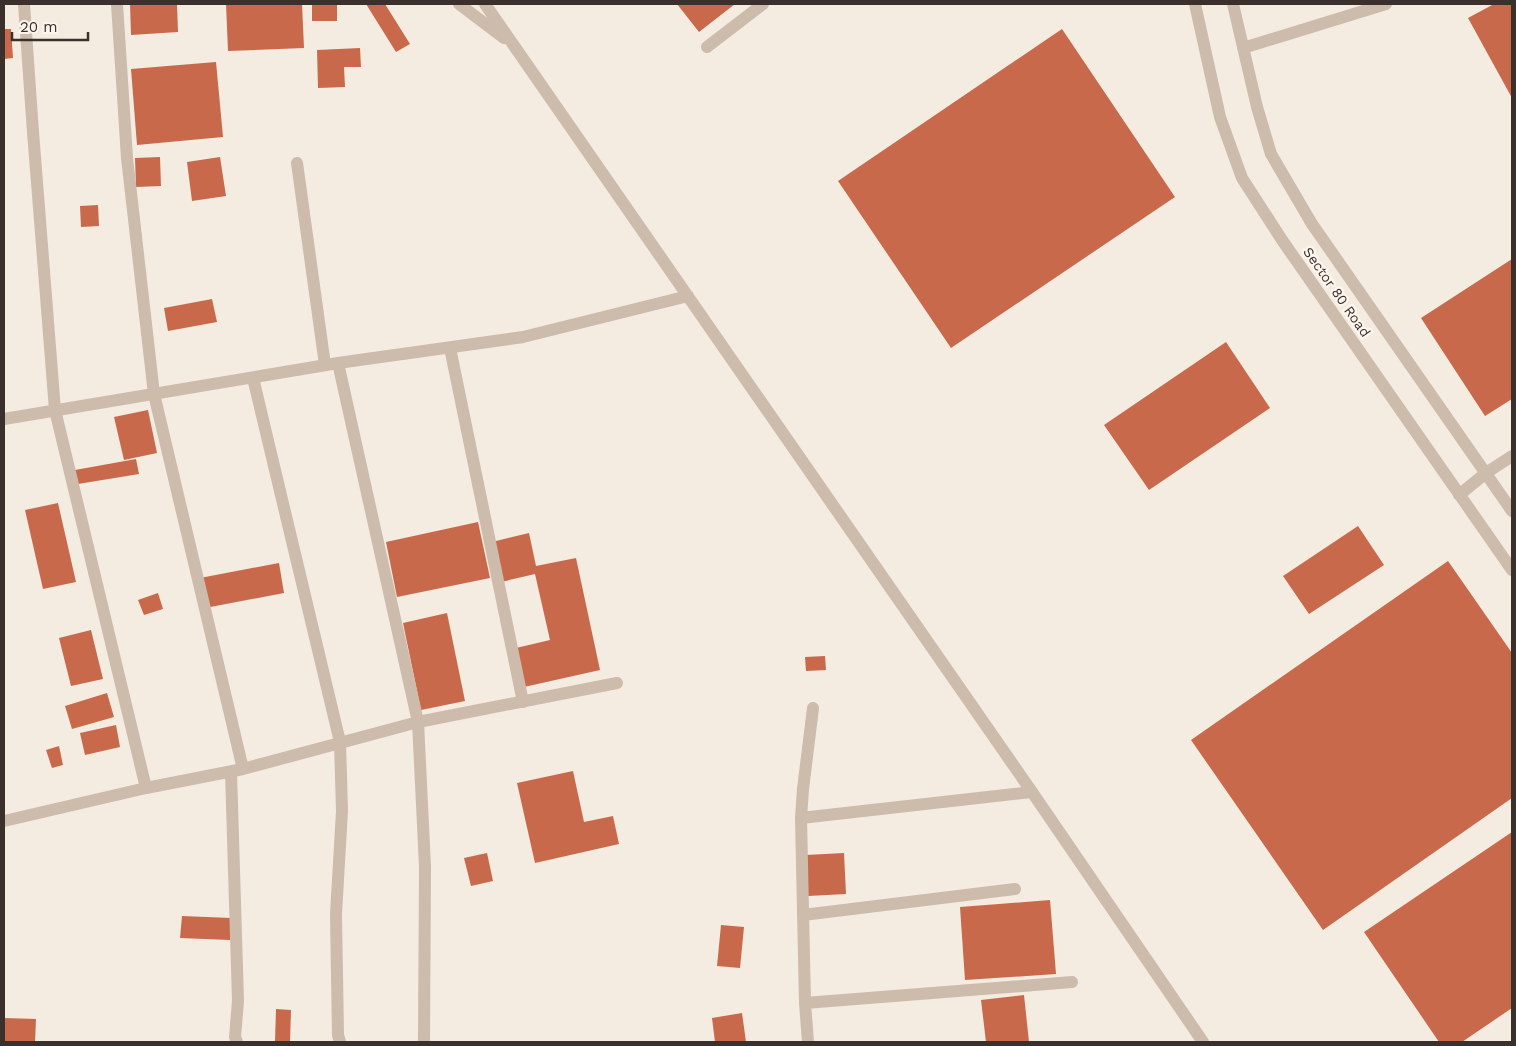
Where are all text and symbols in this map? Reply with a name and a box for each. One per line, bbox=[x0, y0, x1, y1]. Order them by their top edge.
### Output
scale bar bbox=[12, 10, 89, 42]
text: 20 m bbox=[20, 18, 58, 36]
street label: Sector 80 Road bbox=[1300, 244, 1374, 340]

